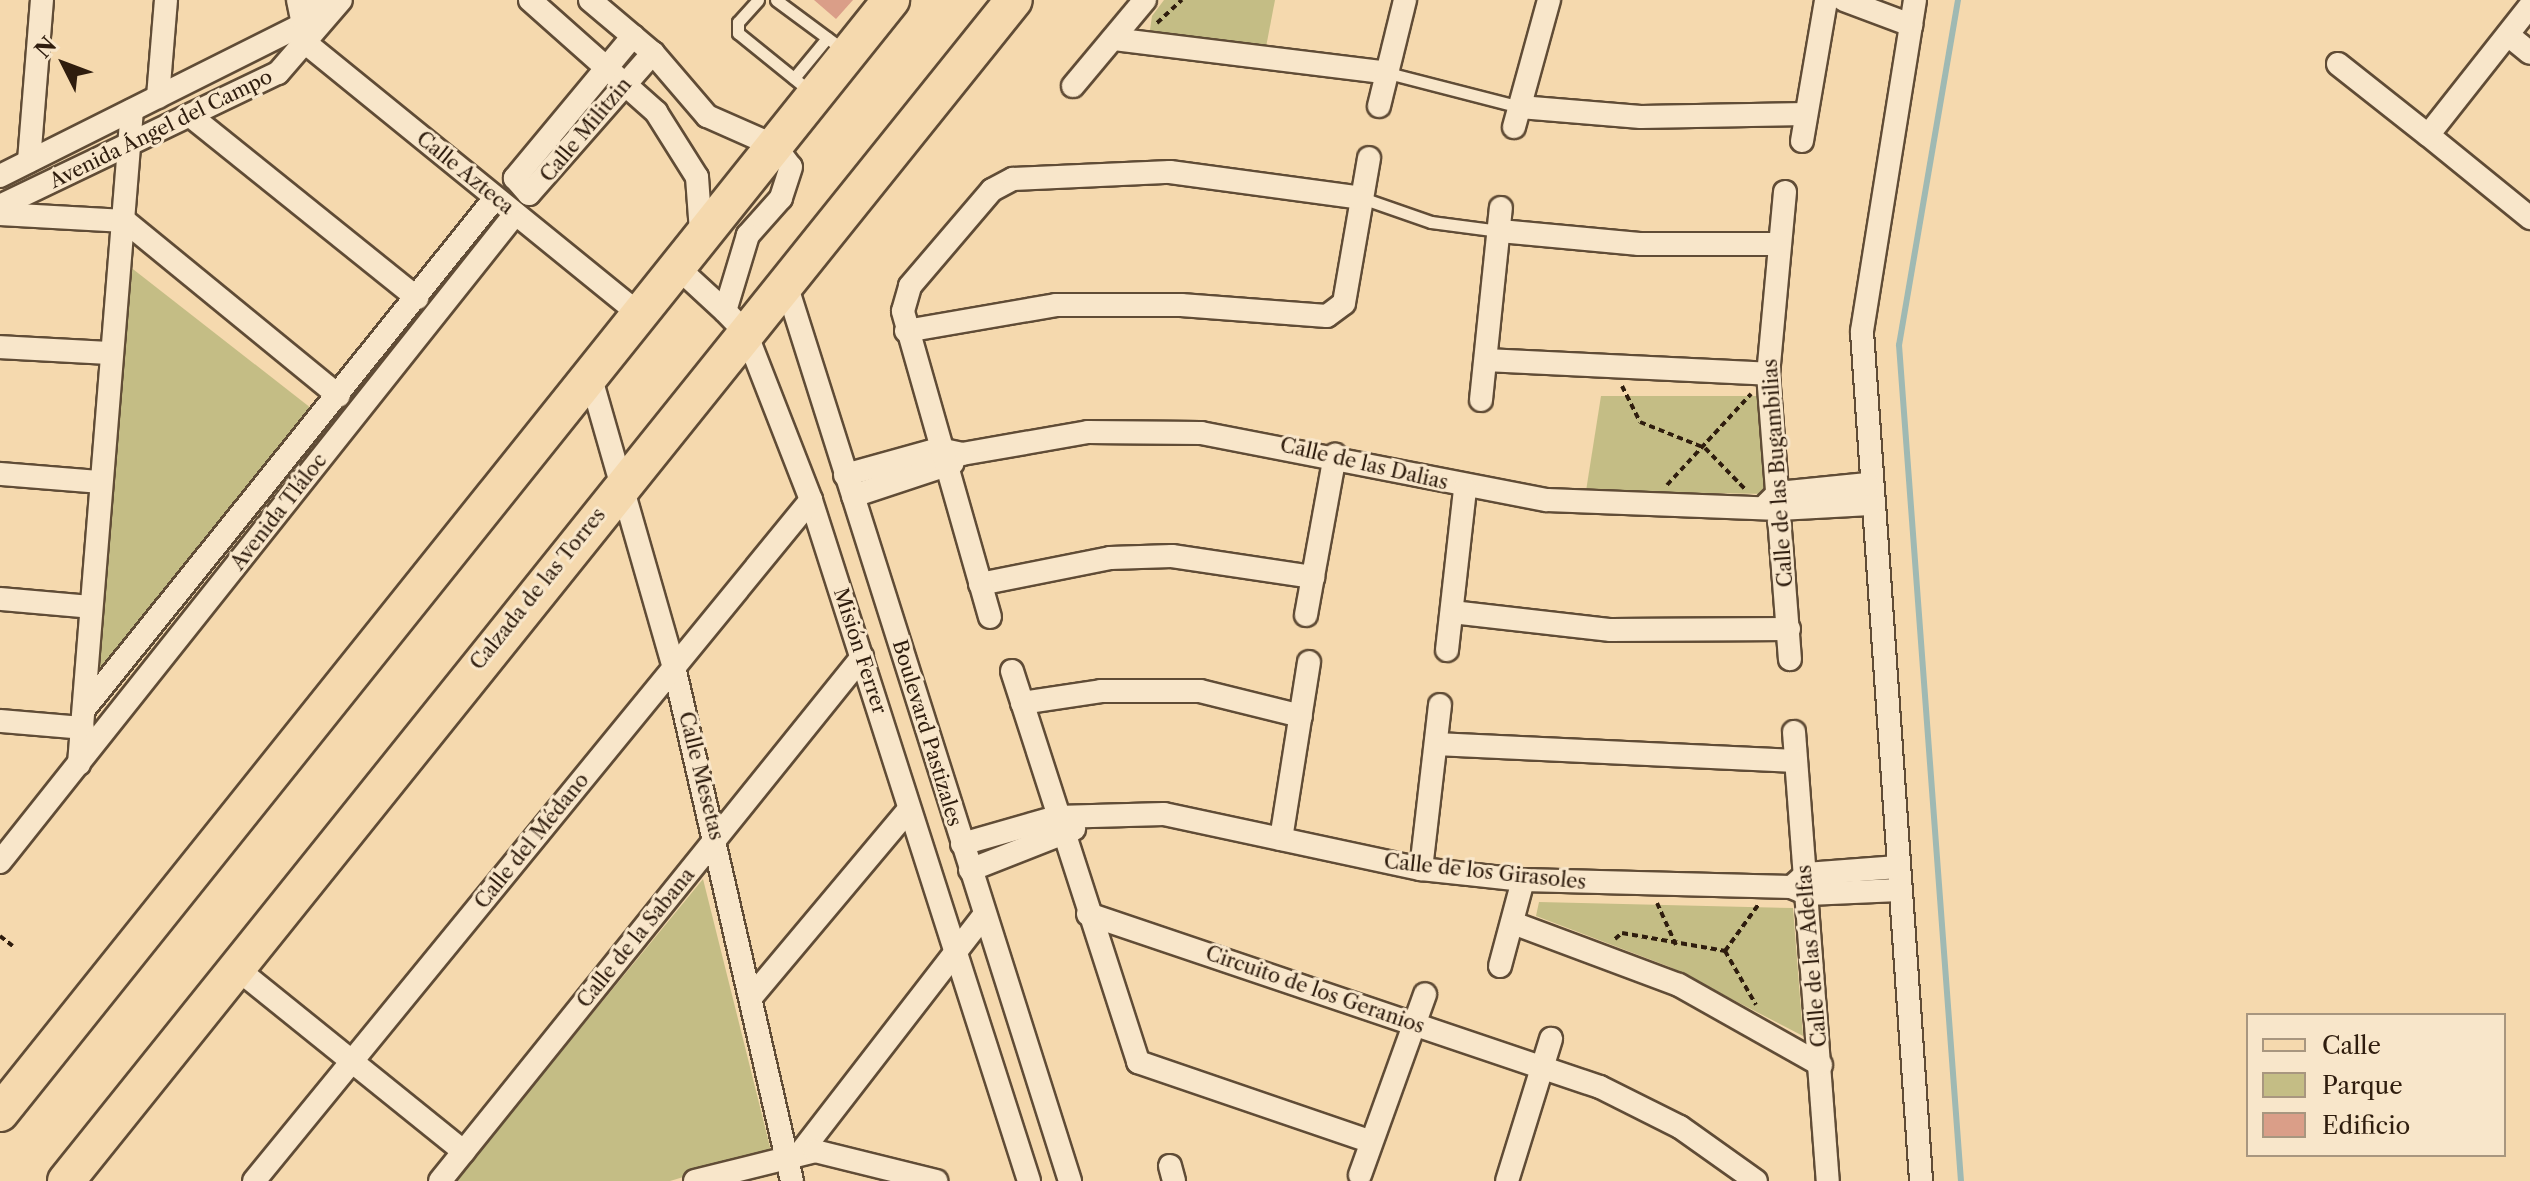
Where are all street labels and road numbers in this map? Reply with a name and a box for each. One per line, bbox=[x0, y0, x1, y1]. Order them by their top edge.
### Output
street label: Avenida Ángel del Campo bbox=[45, 64, 277, 194]
street label: Calle Militzin bbox=[535, 73, 637, 187]
street label: Calle Azteca bbox=[411, 126, 519, 220]
street label: Calle de las Bugambilias bbox=[1758, 358, 1798, 588]
street label: Calle de las Dalias bbox=[1278, 433, 1450, 495]
street label: Avenida Tláloc bbox=[226, 449, 332, 575]
street label: Calzada de las Torres bbox=[465, 503, 611, 675]
street label: Misión Ferrer bbox=[828, 585, 892, 717]
street label: Boulevard Pastizales bbox=[887, 637, 967, 829]
street label: Calle Mesetas bbox=[673, 709, 729, 843]
street label: Calle del Médano bbox=[470, 768, 594, 914]
street label: Calle de los Girasoles bbox=[1383, 849, 1587, 895]
street label: Calle de la Sabana bbox=[572, 863, 700, 1013]
street label: Calle de las Adelfas bbox=[1792, 863, 1832, 1049]
street label: Circuito de los Geranios bbox=[1202, 941, 1428, 1039]

